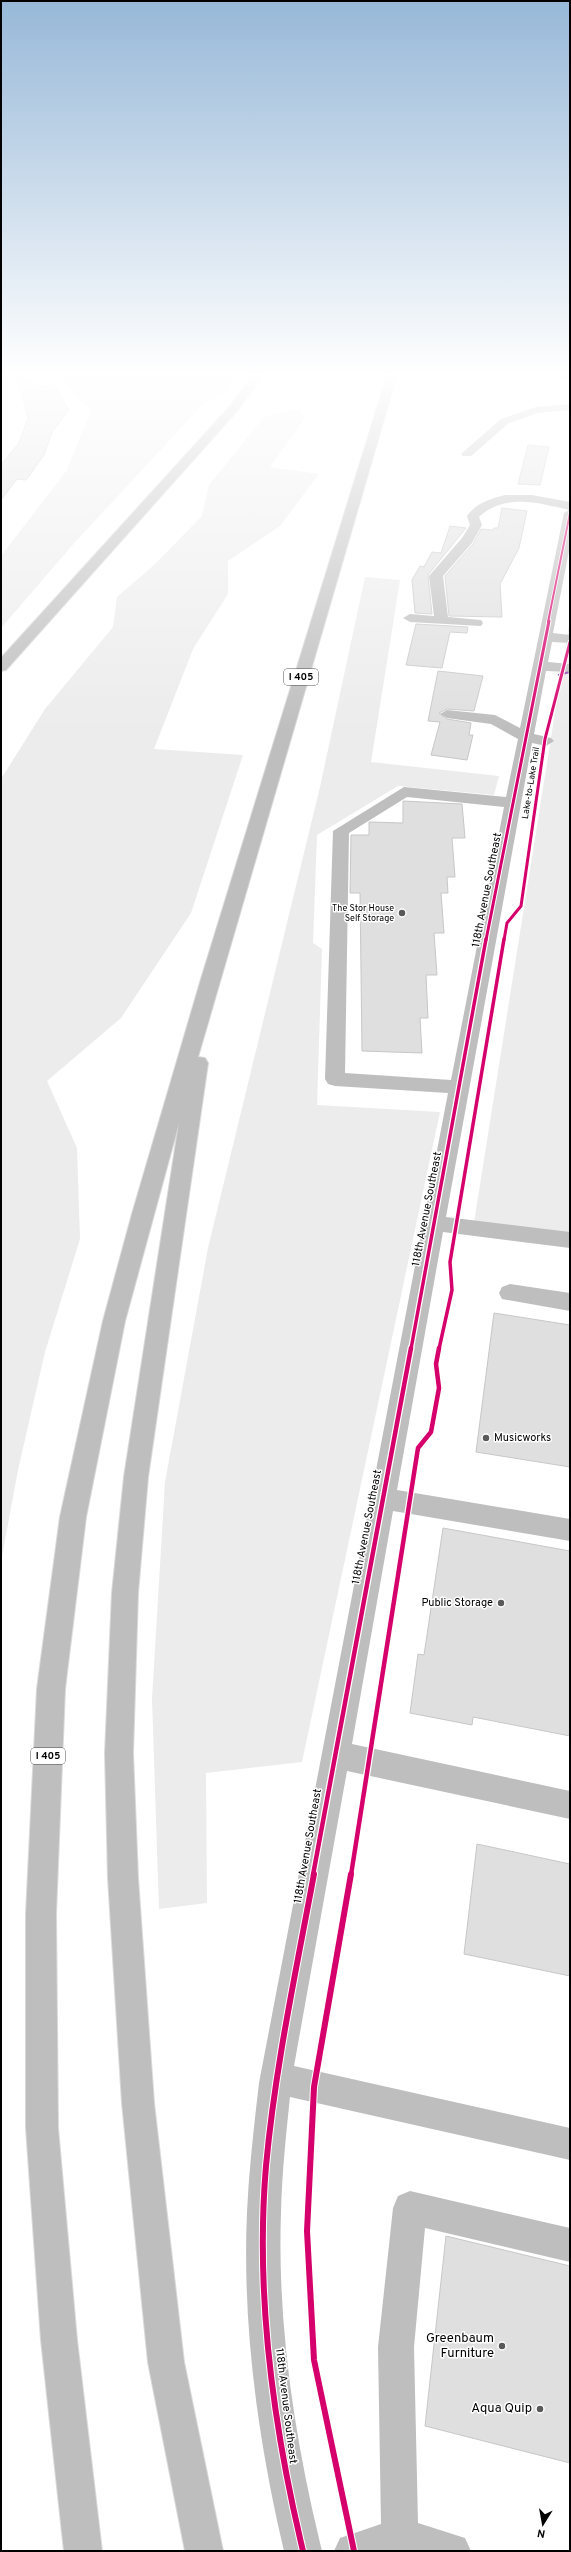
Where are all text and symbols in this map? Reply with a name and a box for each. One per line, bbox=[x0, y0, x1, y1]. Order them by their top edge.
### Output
road number: I 405 bbox=[284, 669, 318, 685]
street label: Lake-to-Lake Trail bbox=[520, 746, 542, 820]
street label: 118th Avenue Southeast bbox=[469, 832, 505, 948]
place label: The Stor House Self Storage bbox=[332, 903, 394, 924]
marker: The Stor House Self Storage bbox=[397, 908, 407, 918]
street label: 118th Avenue Southeast bbox=[409, 1151, 445, 1267]
place label: Musicworks bbox=[494, 1431, 551, 1445]
marker: Musicworks bbox=[481, 1433, 491, 1443]
street label: 118th Avenue Southeast bbox=[349, 1469, 385, 1585]
place label: Public Storage bbox=[421, 1596, 493, 1610]
marker: Public Storage bbox=[496, 1598, 506, 1608]
road number: I 405 bbox=[31, 1748, 65, 1764]
street label: 118th Avenue Southeast bbox=[291, 1788, 325, 1904]
place label: Greenbaum Furniture bbox=[426, 2331, 494, 2362]
marker: Greenbaum Furniture bbox=[497, 2341, 507, 2351]
street label: 118th Avenue Southeast bbox=[272, 2347, 300, 2465]
place label: Aqua Quip bbox=[471, 2401, 532, 2417]
marker: Aqua Quip bbox=[535, 2404, 545, 2414]
north arrow bbox=[523, 2504, 563, 2544]
text: N bbox=[536, 2525, 546, 2540]

